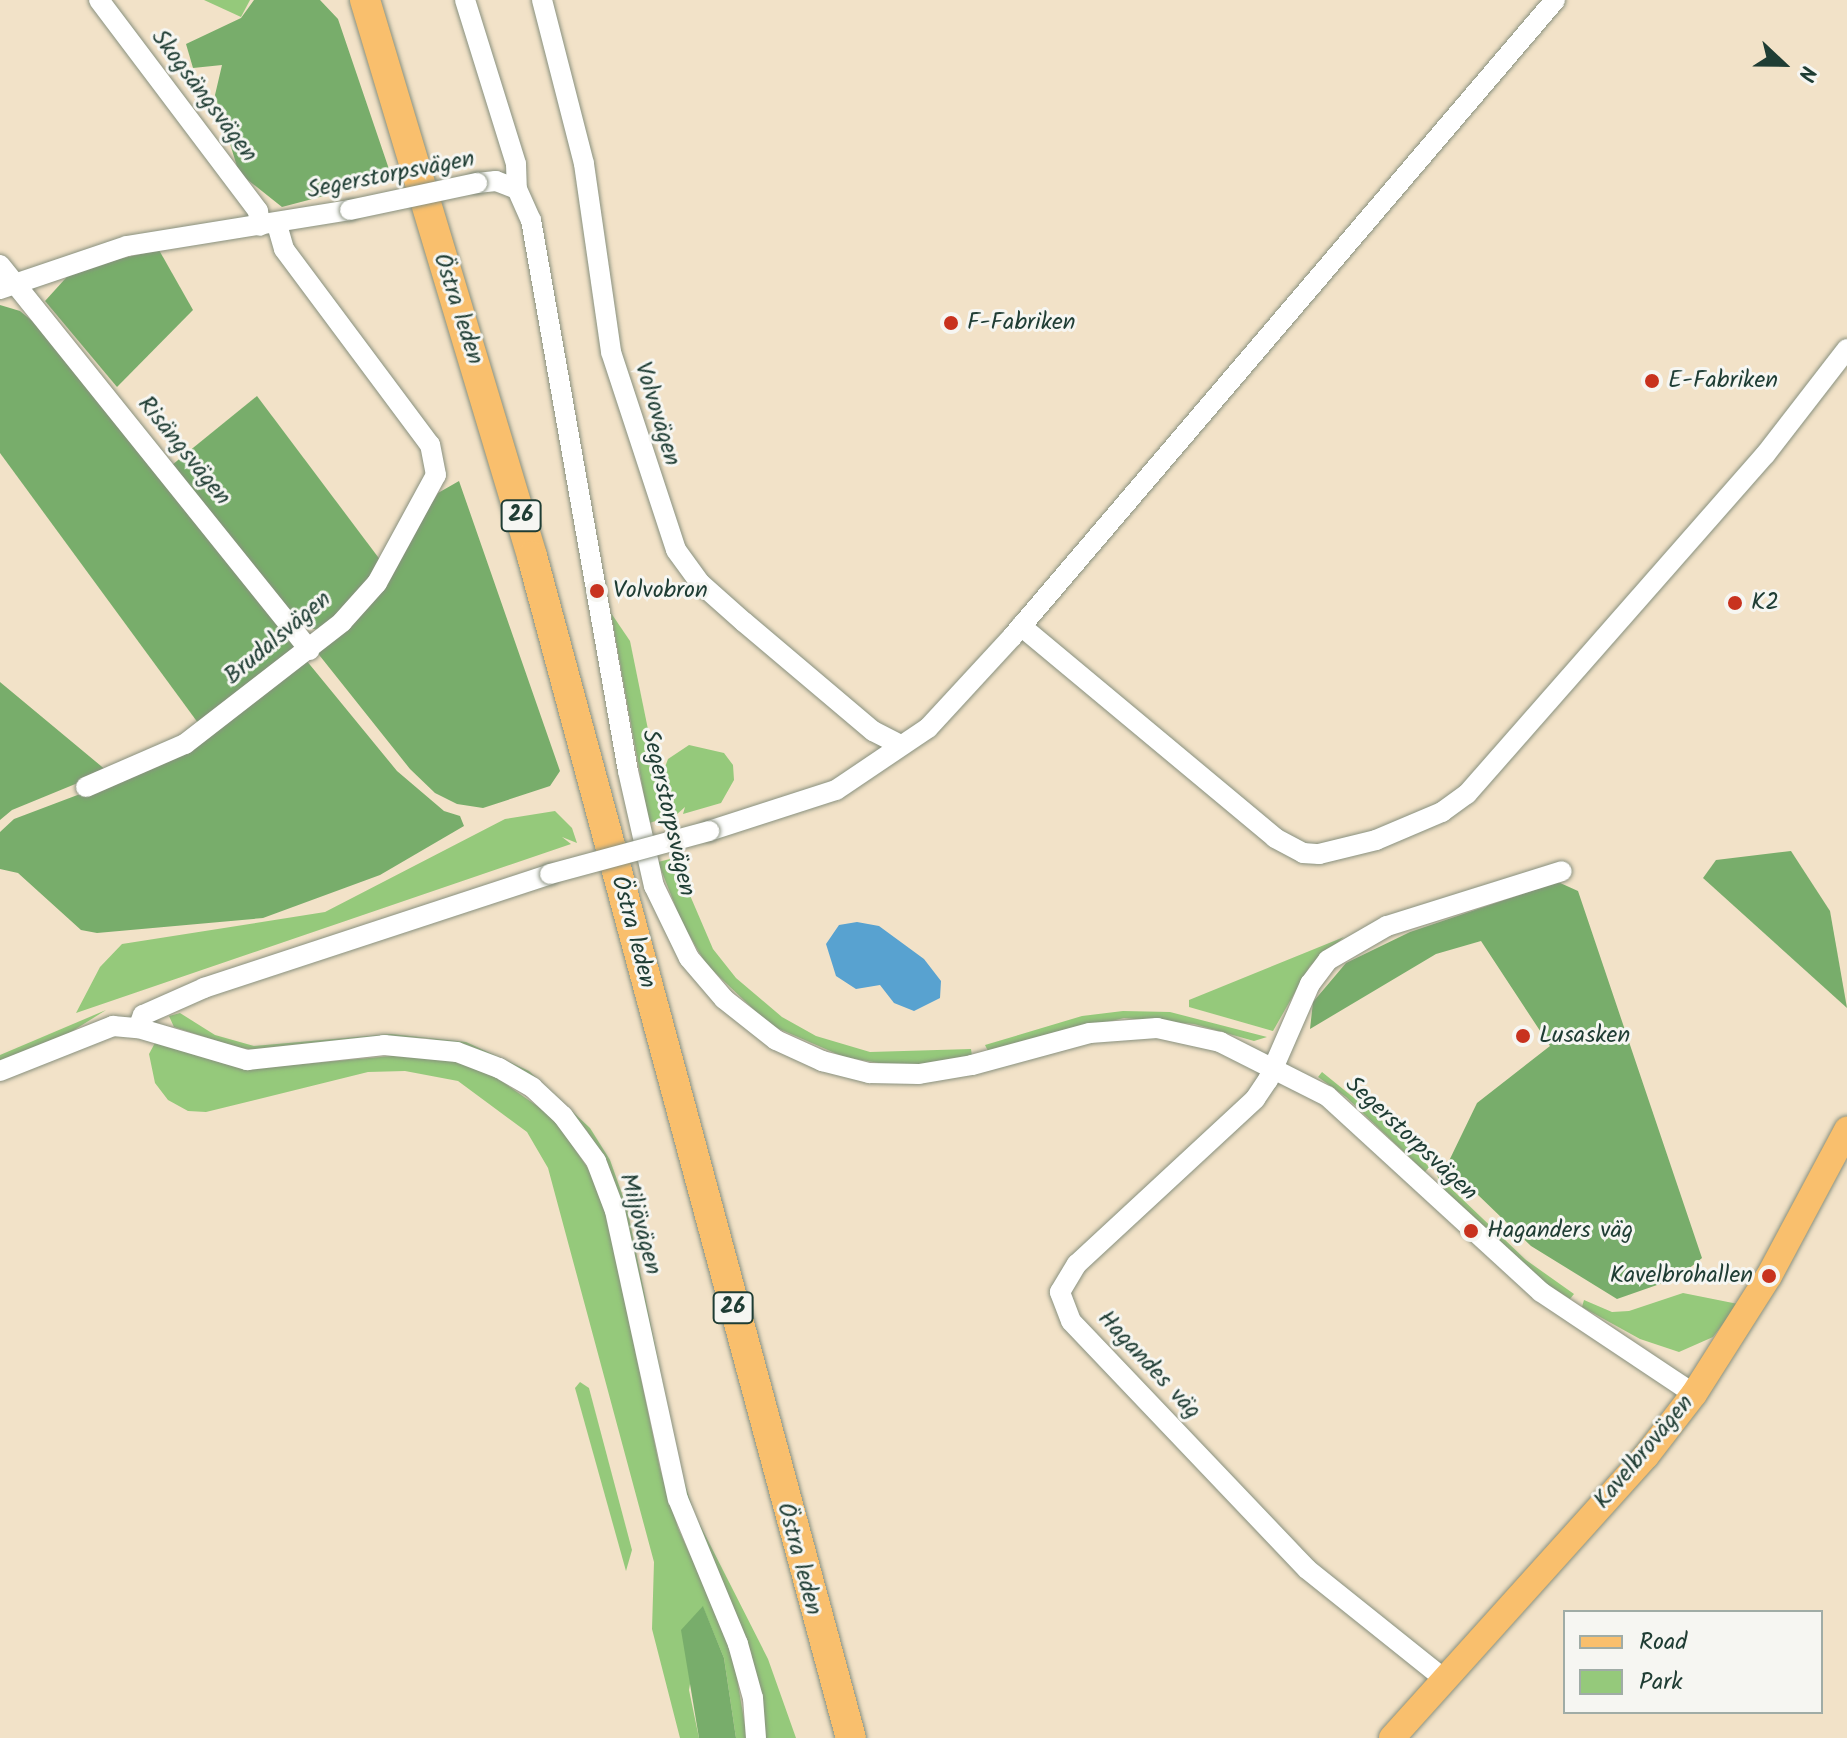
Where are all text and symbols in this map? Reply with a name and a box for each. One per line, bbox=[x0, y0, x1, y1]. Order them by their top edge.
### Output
street label: Skogsängsvägen bbox=[145, 24, 263, 168]
north arrow bbox=[1743, 24, 1823, 104]
text: N bbox=[1787, 60, 1825, 86]
street label: Segerstorpsvägen bbox=[305, 145, 477, 205]
street label: Östra leden bbox=[426, 250, 490, 368]
place label: F-Fabriken bbox=[967, 309, 1075, 337]
marker: F-Fabriken bbox=[942, 314, 960, 332]
street label: Volvovägen bbox=[628, 359, 686, 469]
place label: E-Fabriken bbox=[1668, 367, 1778, 395]
marker: E-Fabriken bbox=[1643, 372, 1661, 390]
street label: Risängsvägen bbox=[131, 391, 237, 511]
road number: 26 bbox=[499, 498, 543, 534]
place label: Volvobron bbox=[613, 577, 708, 605]
marker: Volvobron bbox=[588, 582, 606, 600]
street label: Brudalsvägen bbox=[219, 585, 337, 691]
place label: K2 bbox=[1751, 589, 1779, 617]
marker: K2 bbox=[1726, 594, 1744, 612]
street label: Segerstorpsvägen bbox=[635, 727, 701, 899]
street label: Östra leden bbox=[604, 873, 662, 991]
place label: Lusasken bbox=[1539, 1022, 1630, 1050]
marker: Lusasken bbox=[1514, 1027, 1532, 1045]
street label: Segerstorpsvägen bbox=[1339, 1070, 1483, 1208]
street label: Miljövägen bbox=[613, 1170, 667, 1278]
place label: Haganders väg bbox=[1487, 1217, 1633, 1245]
marker: Haganders väg bbox=[1462, 1222, 1480, 1240]
place label: Kavelbrohallen bbox=[1610, 1262, 1753, 1290]
marker: Kavelbrohallen bbox=[1760, 1267, 1778, 1285]
road number: 26 bbox=[711, 1290, 755, 1326]
street label: Hagandes väg bbox=[1091, 1305, 1207, 1425]
street label: Kavelbrovägen bbox=[1588, 1389, 1700, 1515]
street label: Östra leden bbox=[770, 1500, 828, 1618]
legend bbox=[1563, 1610, 1823, 1714]
text: Road bbox=[1639, 1623, 1687, 1662]
text: Park bbox=[1639, 1663, 1683, 1702]

